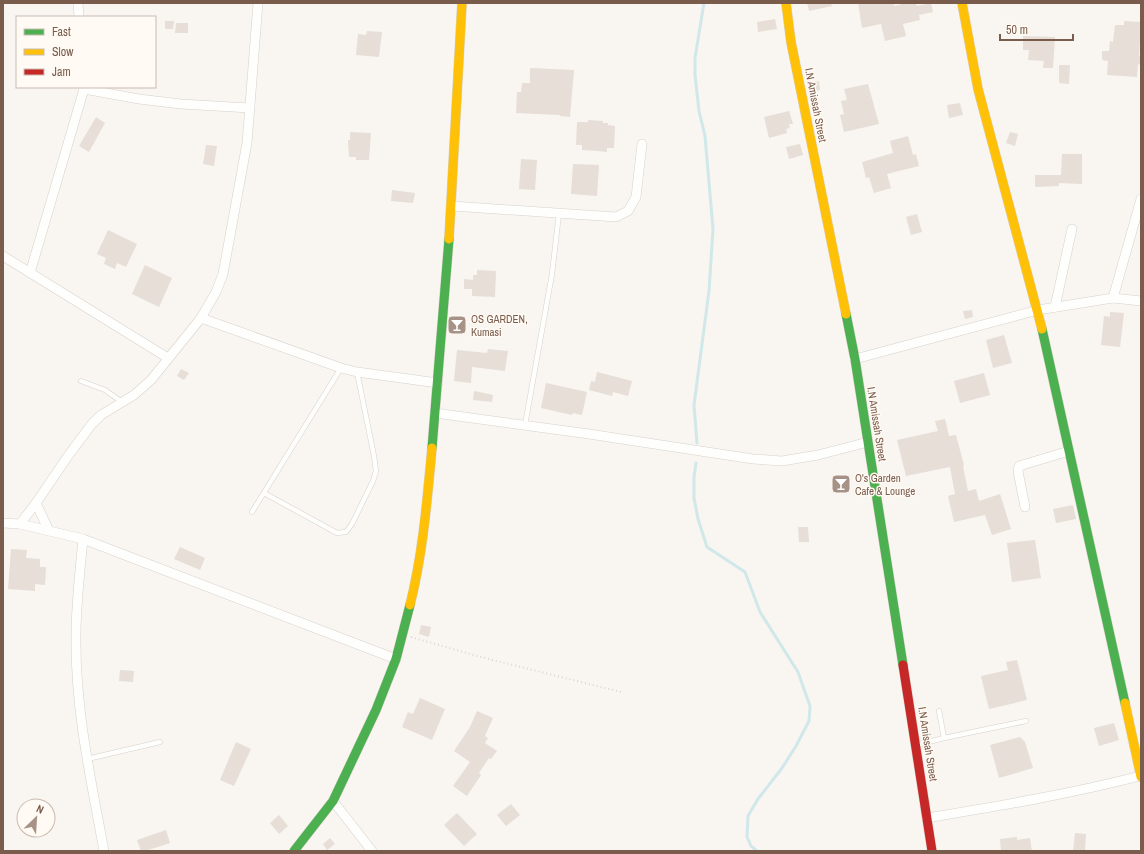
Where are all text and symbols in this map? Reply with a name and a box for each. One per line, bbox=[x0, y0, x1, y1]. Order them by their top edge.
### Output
legend bbox=[16, 16, 156, 88]
scale bar bbox=[1000, 16, 1073, 42]
text: 50 m bbox=[1006, 22, 1028, 38]
text: Fast bbox=[52, 24, 71, 40]
text: Slow bbox=[52, 44, 74, 60]
text: Jam bbox=[52, 64, 71, 80]
street label: I.N Amissah Street bbox=[802, 67, 830, 144]
place label: OS GARDEN, Kumasi bbox=[471, 312, 528, 339]
bar icon: OS GARDEN, Kumasi bbox=[446, 314, 468, 336]
street label: I.N Amissah Street bbox=[864, 386, 890, 463]
place label: O's Garden Cafe & Lounge bbox=[855, 471, 915, 498]
bar icon: O's Garden Cafe & Lounge bbox=[830, 473, 852, 495]
street label: I.N Amissah Street bbox=[915, 706, 941, 783]
north arrow bbox=[16, 798, 56, 838]
text: N bbox=[34, 801, 46, 817]

